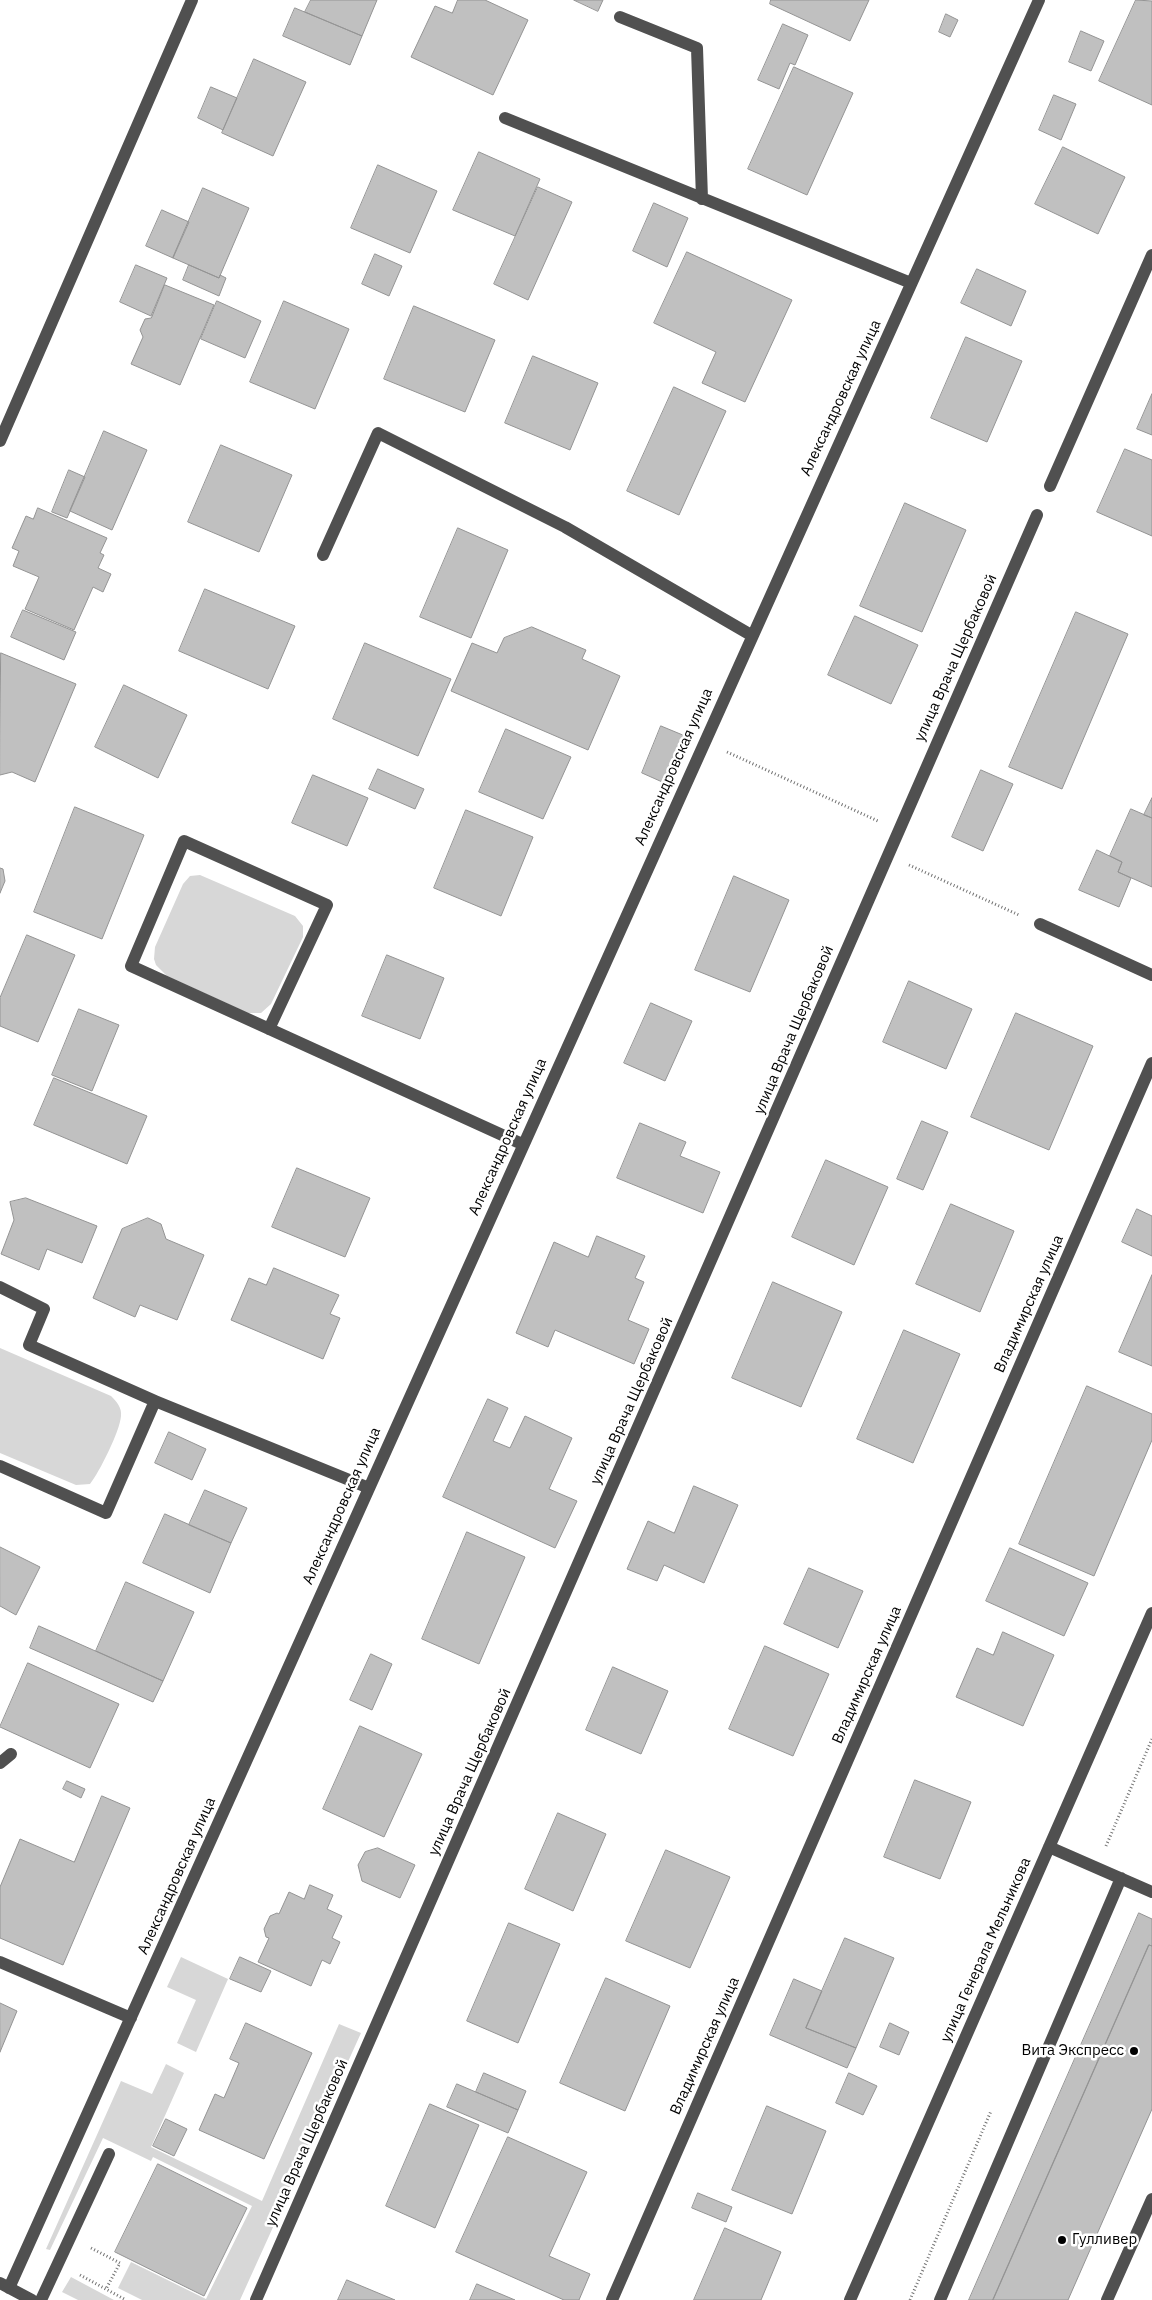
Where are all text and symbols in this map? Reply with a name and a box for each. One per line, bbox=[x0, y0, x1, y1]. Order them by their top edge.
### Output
street label: Александровская улица bbox=[797, 317, 885, 479]
street label: улица Врача Щербаковой bbox=[911, 572, 1001, 744]
street label: Александровская улица bbox=[631, 686, 717, 848]
street label: улица Врача Щербаковой bbox=[750, 943, 838, 1117]
street label: Александровская улица bbox=[465, 1056, 551, 1218]
street label: Владимирская улица bbox=[990, 1232, 1068, 1376]
street label: улица Врача Щербаковой bbox=[587, 1315, 677, 1487]
street label: Александровская улица bbox=[299, 1425, 385, 1587]
street label: Владимирская улица bbox=[828, 1603, 906, 1747]
street label: улица Врача Щербаковой bbox=[425, 1686, 515, 1858]
street label: Александровская улица bbox=[134, 1795, 220, 1957]
street label: улица Генерала Мельникова bbox=[937, 1855, 1035, 2045]
street label: Владимирская улица bbox=[666, 1974, 744, 2118]
place label: Вита Экспресс bbox=[1021, 2042, 1124, 2060]
marker: Вита Экспресс bbox=[1128, 2045, 1140, 2057]
street label: улица Врача Щербаковой bbox=[262, 2057, 352, 2229]
place label: Гулливер bbox=[1072, 2231, 1137, 2249]
marker: Гулливер bbox=[1056, 2234, 1068, 2246]

